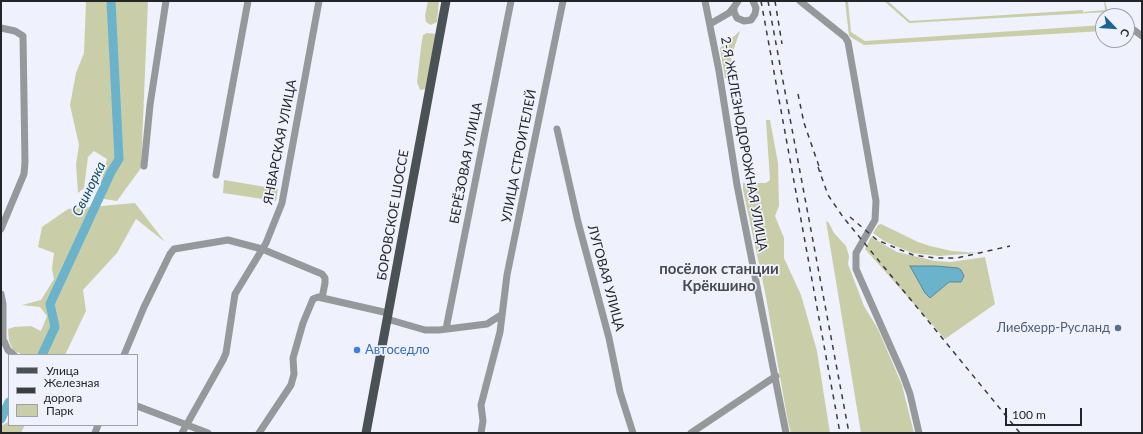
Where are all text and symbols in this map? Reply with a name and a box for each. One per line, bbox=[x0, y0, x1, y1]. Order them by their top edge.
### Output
north arrow bbox=[1095, 8, 1135, 48]
text: С bbox=[1118, 27, 1133, 39]
street label: 2-Я ЖЕЛЕЗНОДОРОЖНАЯ УЛИЦА bbox=[717, 35, 771, 253]
street label: ЯНВАРСКАЯ УЛИЦА bbox=[260, 78, 300, 206]
street label: УЛИЦА СТРОИТЕЛЕЙ bbox=[498, 88, 540, 224]
street label: БЕРЁЗОВАЯ УЛИЦА bbox=[447, 101, 485, 225]
street label: БОРОВСКОЕ ШОССЕ bbox=[374, 148, 412, 282]
water label: Свинорка bbox=[69, 159, 109, 219]
street label: ЛУГОВАЯ УЛИЦА bbox=[584, 223, 628, 333]
district label: посёлок станции Крёкшино bbox=[659, 260, 779, 295]
place label: Лиебхерр-Русланд bbox=[997, 320, 1110, 336]
marker: Лиебхерр-Русланд bbox=[1113, 323, 1123, 333]
place label: Автоседло bbox=[365, 342, 430, 358]
marker: Автоседло bbox=[352, 345, 362, 355]
legend bbox=[8, 354, 138, 426]
text: Улица bbox=[46, 363, 79, 378]
text: Железная дорога bbox=[44, 375, 99, 405]
scale bar bbox=[1007, 400, 1084, 426]
text: Парк bbox=[46, 403, 74, 418]
text: 100 m bbox=[1012, 407, 1046, 422]

